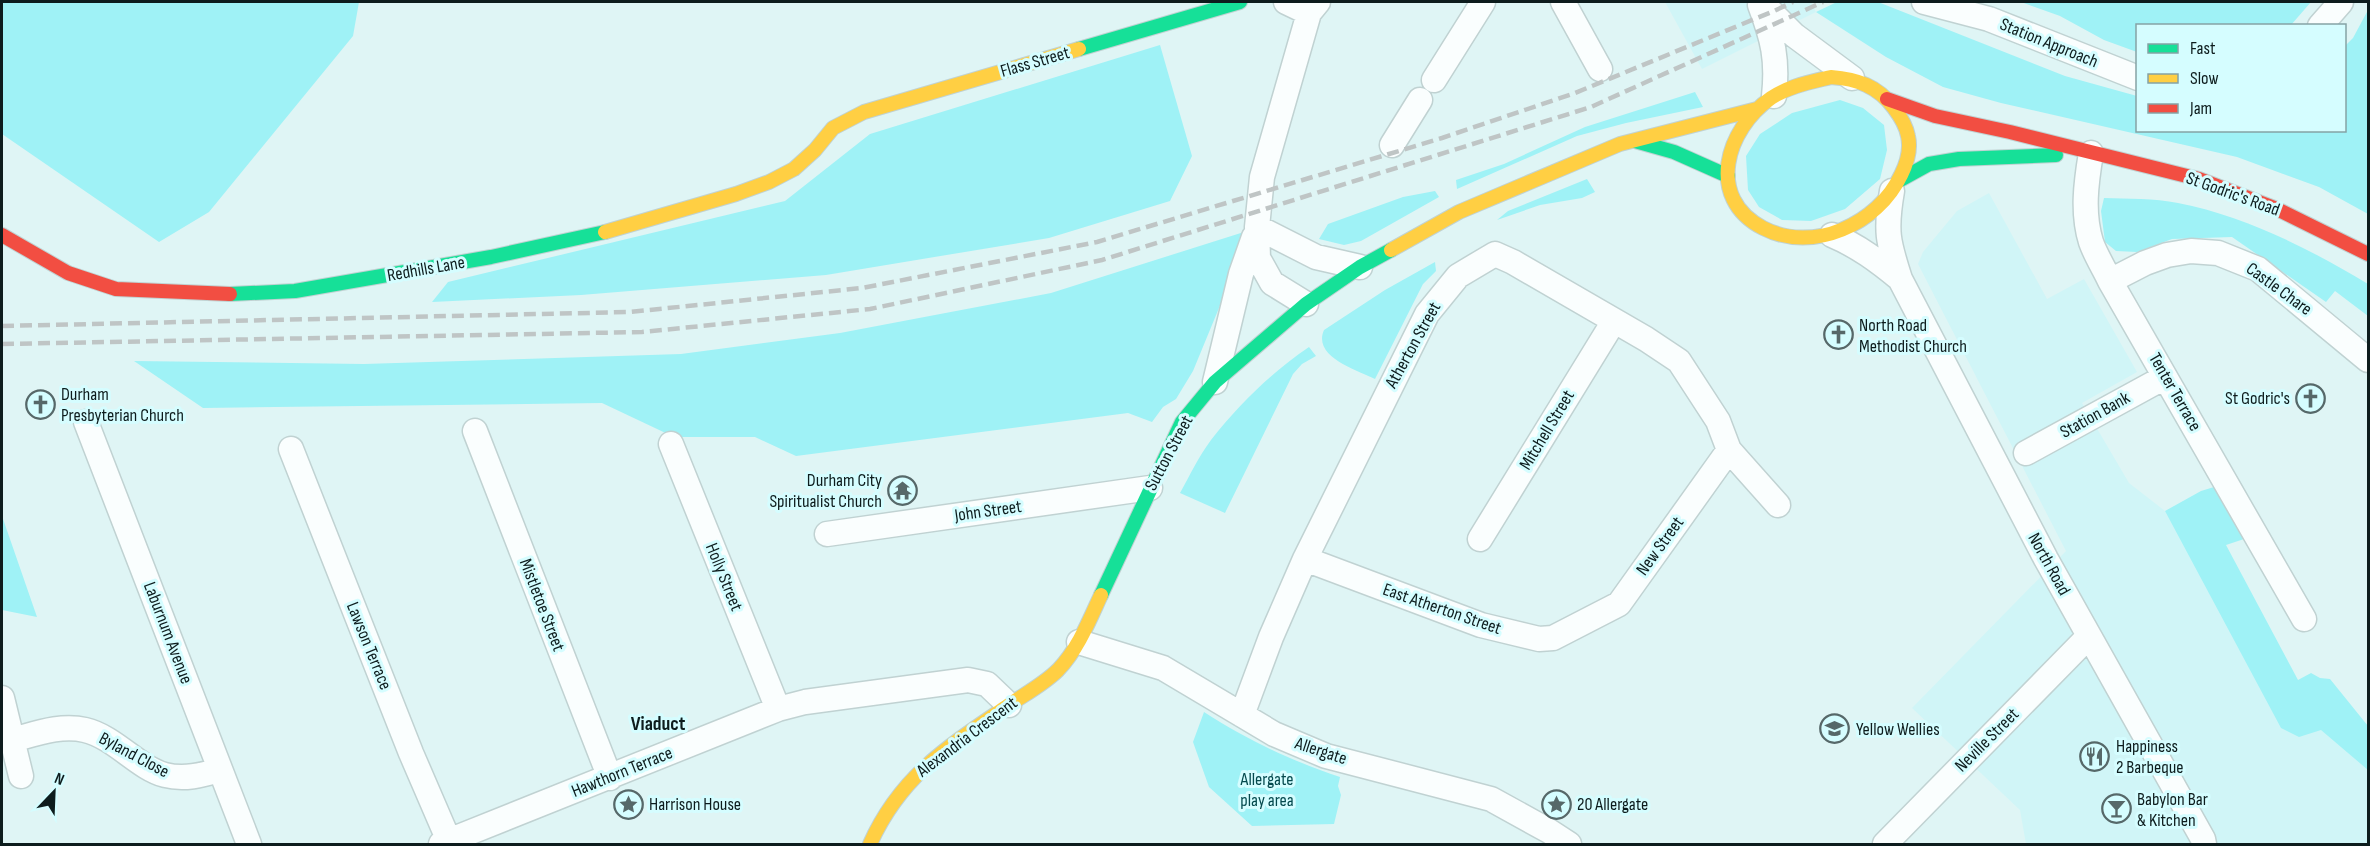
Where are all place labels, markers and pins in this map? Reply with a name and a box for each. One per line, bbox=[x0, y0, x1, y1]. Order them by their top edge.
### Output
place label: North Road Methodist Church bbox=[1859, 315, 1967, 357]
church icon: North Road Methodist Church bbox=[1822, 319, 1854, 351]
church icon: St Godric's bbox=[2295, 382, 2327, 414]
place label: Durham Presbyterian Church bbox=[61, 384, 184, 426]
church icon: Durham Presbyterian Church bbox=[24, 388, 56, 420]
place label: St Godric's bbox=[2225, 388, 2290, 409]
place label: Durham City Spiritualist Church bbox=[769, 470, 882, 512]
temple icon: Durham City Spiritualist Church bbox=[887, 474, 919, 506]
school or university icon: Yellow Wellies bbox=[1819, 713, 1851, 745]
place label: Yellow Wellies bbox=[1856, 719, 1940, 740]
place label: Happiness 2 Barbeque bbox=[2116, 736, 2183, 778]
restaurant icon: Happiness 2 Barbeque bbox=[2079, 740, 2111, 772]
place icon: Harrison House bbox=[612, 788, 644, 820]
place icon: 20 Allergate bbox=[1540, 788, 1572, 820]
place label: Babylon Bar & Kitchen bbox=[2137, 789, 2208, 831]
bar icon: Babylon Bar & Kitchen bbox=[2100, 793, 2132, 825]
place label: Harrison House bbox=[649, 794, 741, 815]
place label: 20 Allergate bbox=[1577, 794, 1648, 815]

